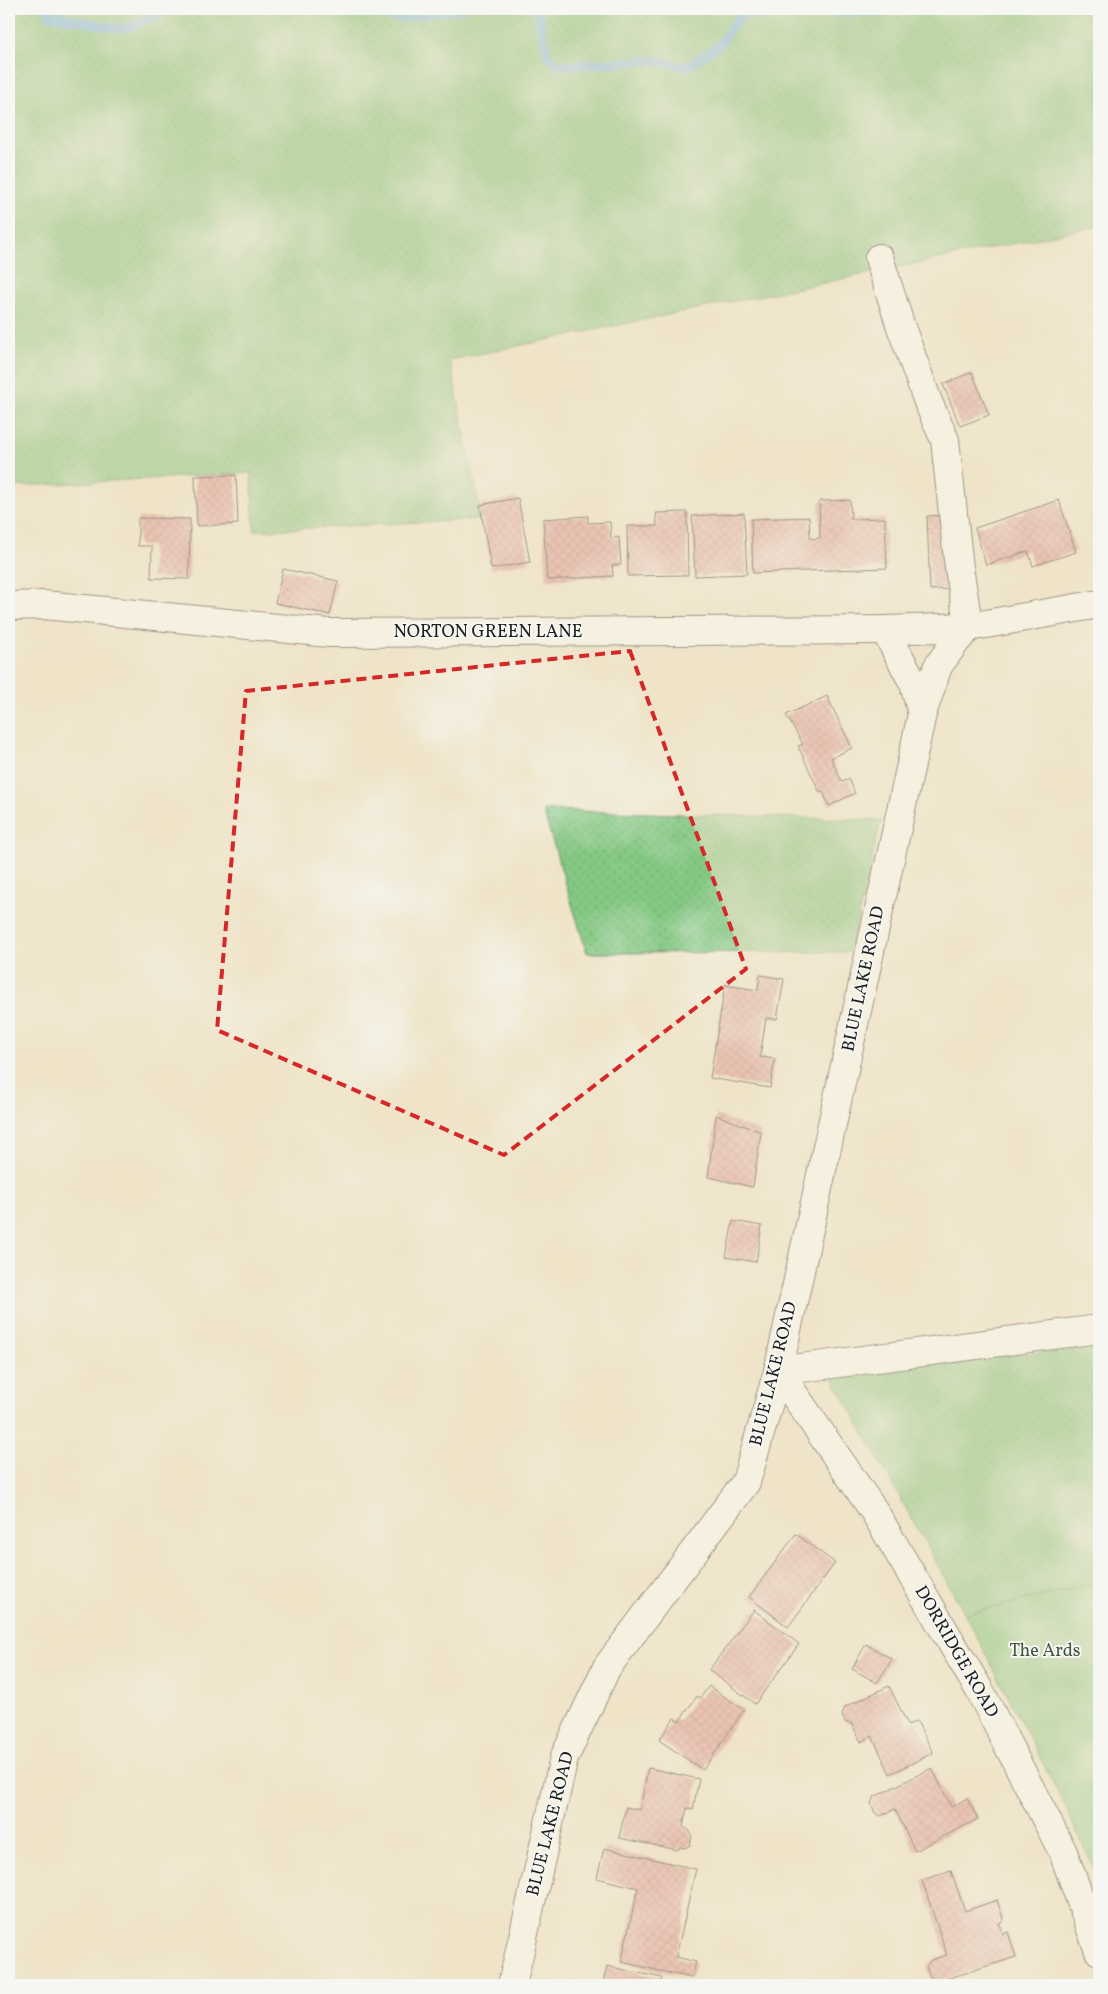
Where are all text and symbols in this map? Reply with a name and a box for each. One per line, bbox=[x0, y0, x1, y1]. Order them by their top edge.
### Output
street label: NORTON GREEN LANE bbox=[393, 620, 583, 645]
street label: BLUE LAKE ROAD bbox=[836, 904, 892, 1054]
street label: BLUE LAKE ROAD bbox=[744, 1299, 804, 1449]
street label: DORRIDGE ROAD bbox=[908, 1581, 1004, 1723]
park label: The Ards bbox=[1009, 1639, 1081, 1664]
street label: BLUE LAKE ROAD bbox=[521, 1749, 581, 1899]

